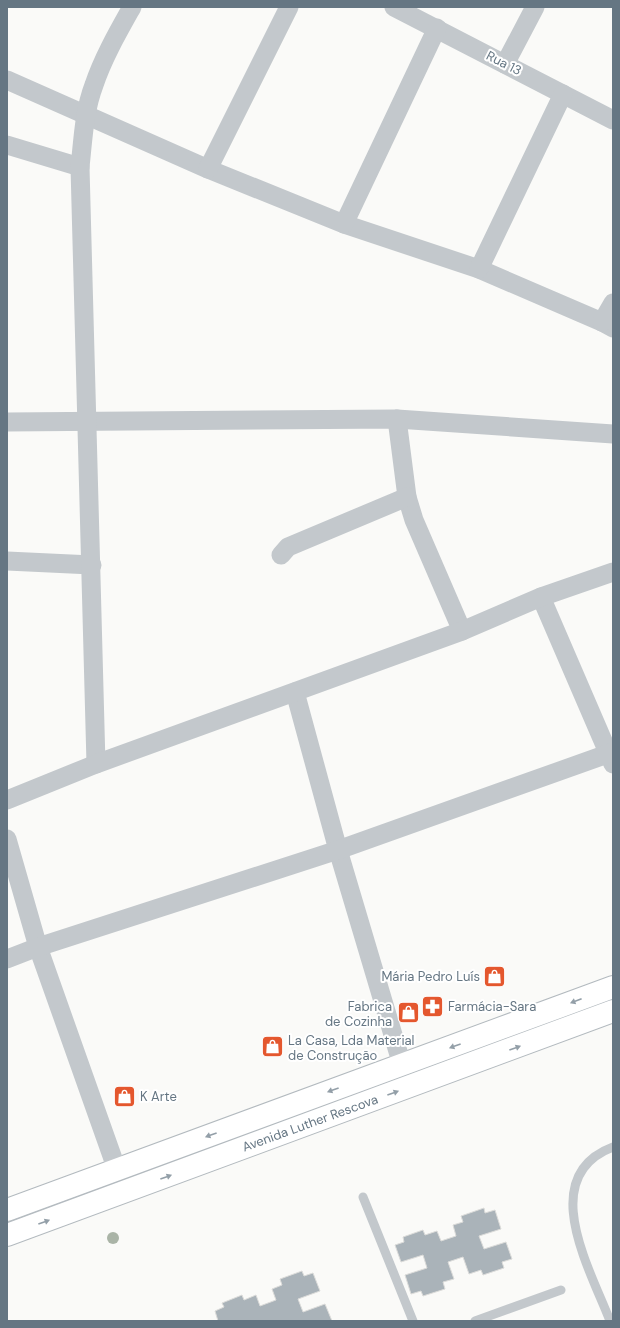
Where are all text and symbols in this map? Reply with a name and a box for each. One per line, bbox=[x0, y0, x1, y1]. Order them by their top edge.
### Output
street label: Rua 13 bbox=[483, 47, 525, 79]
shop icon: Mária Pedro Luís bbox=[482, 963, 508, 989]
place label: Mária Pedro Luís bbox=[381, 968, 480, 985]
pharmacy icon: Farmácia-Sara bbox=[419, 993, 445, 1019]
place label: Fabrica de Cozinha bbox=[325, 998, 392, 1030]
place label: Farmácia-Sara bbox=[448, 998, 536, 1015]
one-way arrow bbox=[570, 998, 582, 1004]
shop icon: Fabrica de Cozinha bbox=[395, 1000, 421, 1026]
place label: La Casa, Lda Material de Construção bbox=[288, 1032, 414, 1064]
shop icon: La Casa, Lda Material de Construção bbox=[260, 1034, 286, 1060]
one-way arrow bbox=[448, 1043, 460, 1049]
one-way arrow bbox=[509, 1044, 521, 1050]
shop icon: K Arte bbox=[112, 1083, 138, 1109]
place label: K Arte bbox=[140, 1088, 177, 1105]
one-way arrow bbox=[326, 1088, 338, 1094]
one-way arrow bbox=[387, 1089, 399, 1095]
street label: Avenida Luther Rescova bbox=[240, 1091, 380, 1155]
one-way arrow bbox=[204, 1133, 216, 1139]
one-way arrow bbox=[160, 1173, 172, 1179]
one-way arrow bbox=[38, 1218, 50, 1224]

